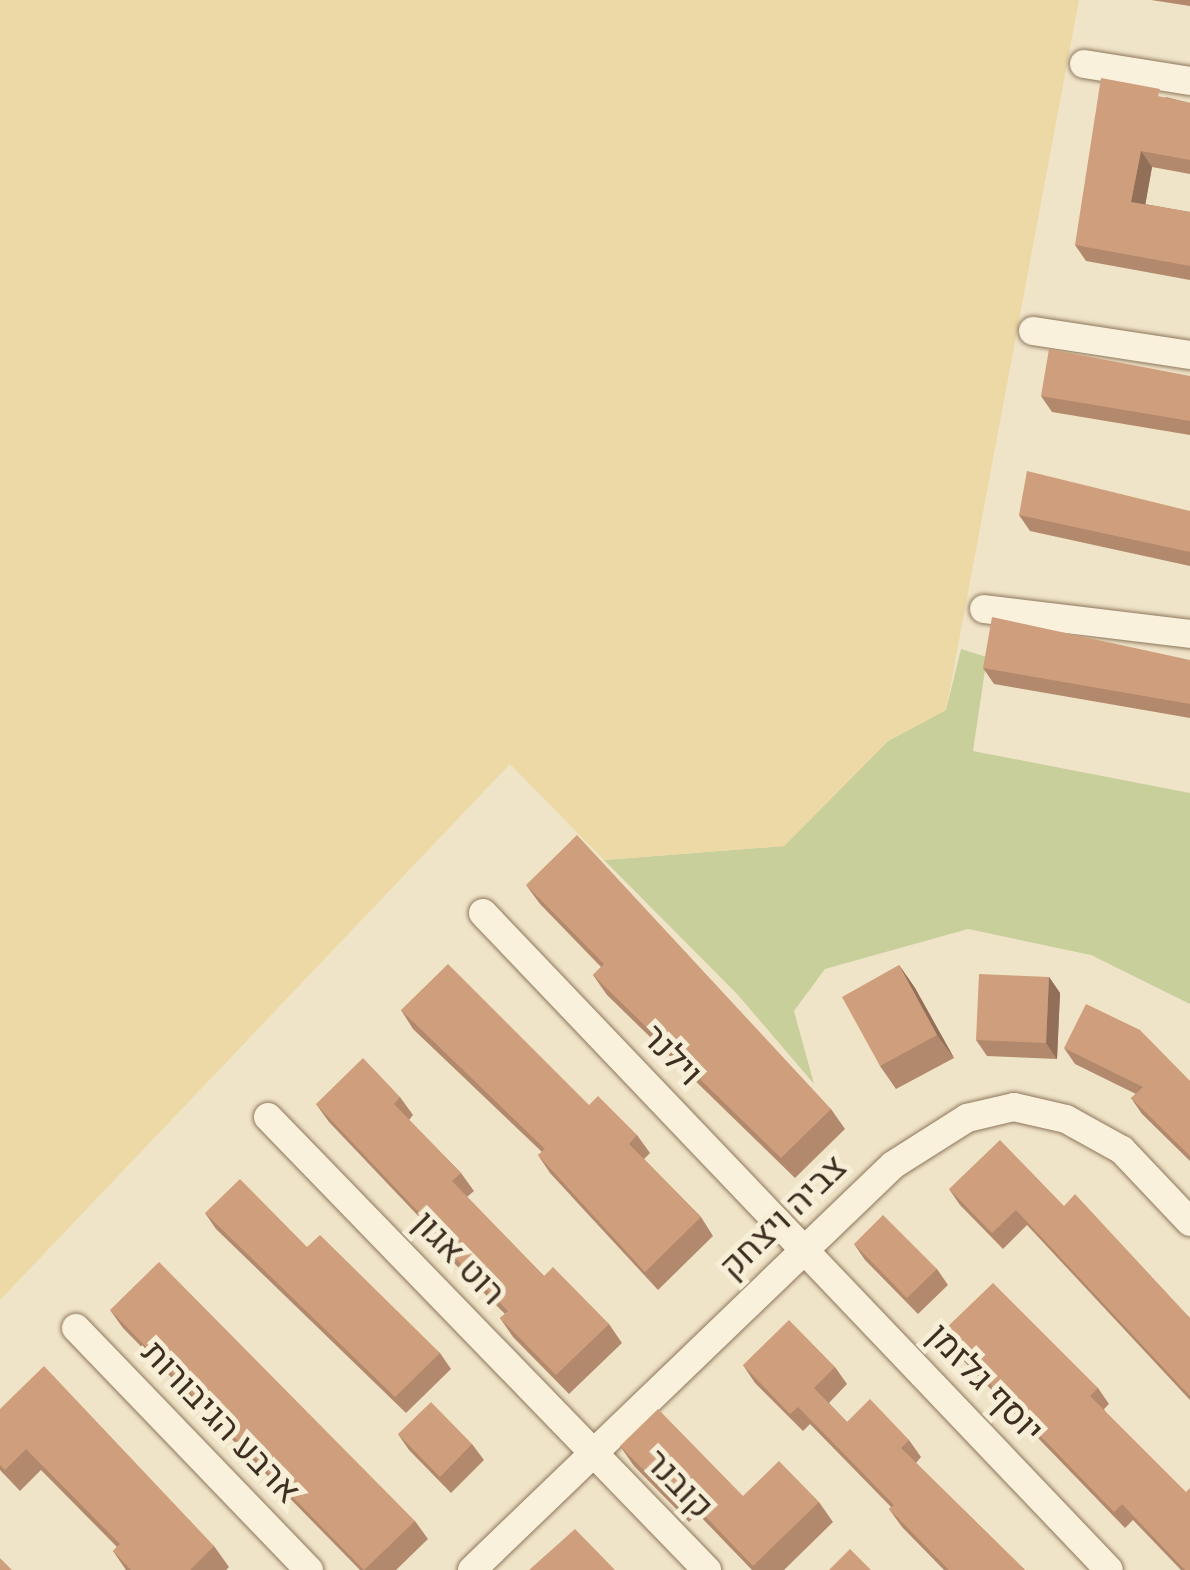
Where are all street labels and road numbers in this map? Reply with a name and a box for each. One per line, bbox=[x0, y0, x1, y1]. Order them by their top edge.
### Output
street label: וילנר bbox=[632, 1017, 710, 1095]
street label: צביה ויצחק bbox=[712, 1147, 856, 1289]
street label: רוט אגון bbox=[403, 1203, 513, 1315]
street label: יוסף גלזמן bbox=[917, 1316, 1051, 1452]
street label: ארבע הגיבורות bbox=[132, 1333, 308, 1513]
street label: קובנר bbox=[635, 1442, 721, 1528]

